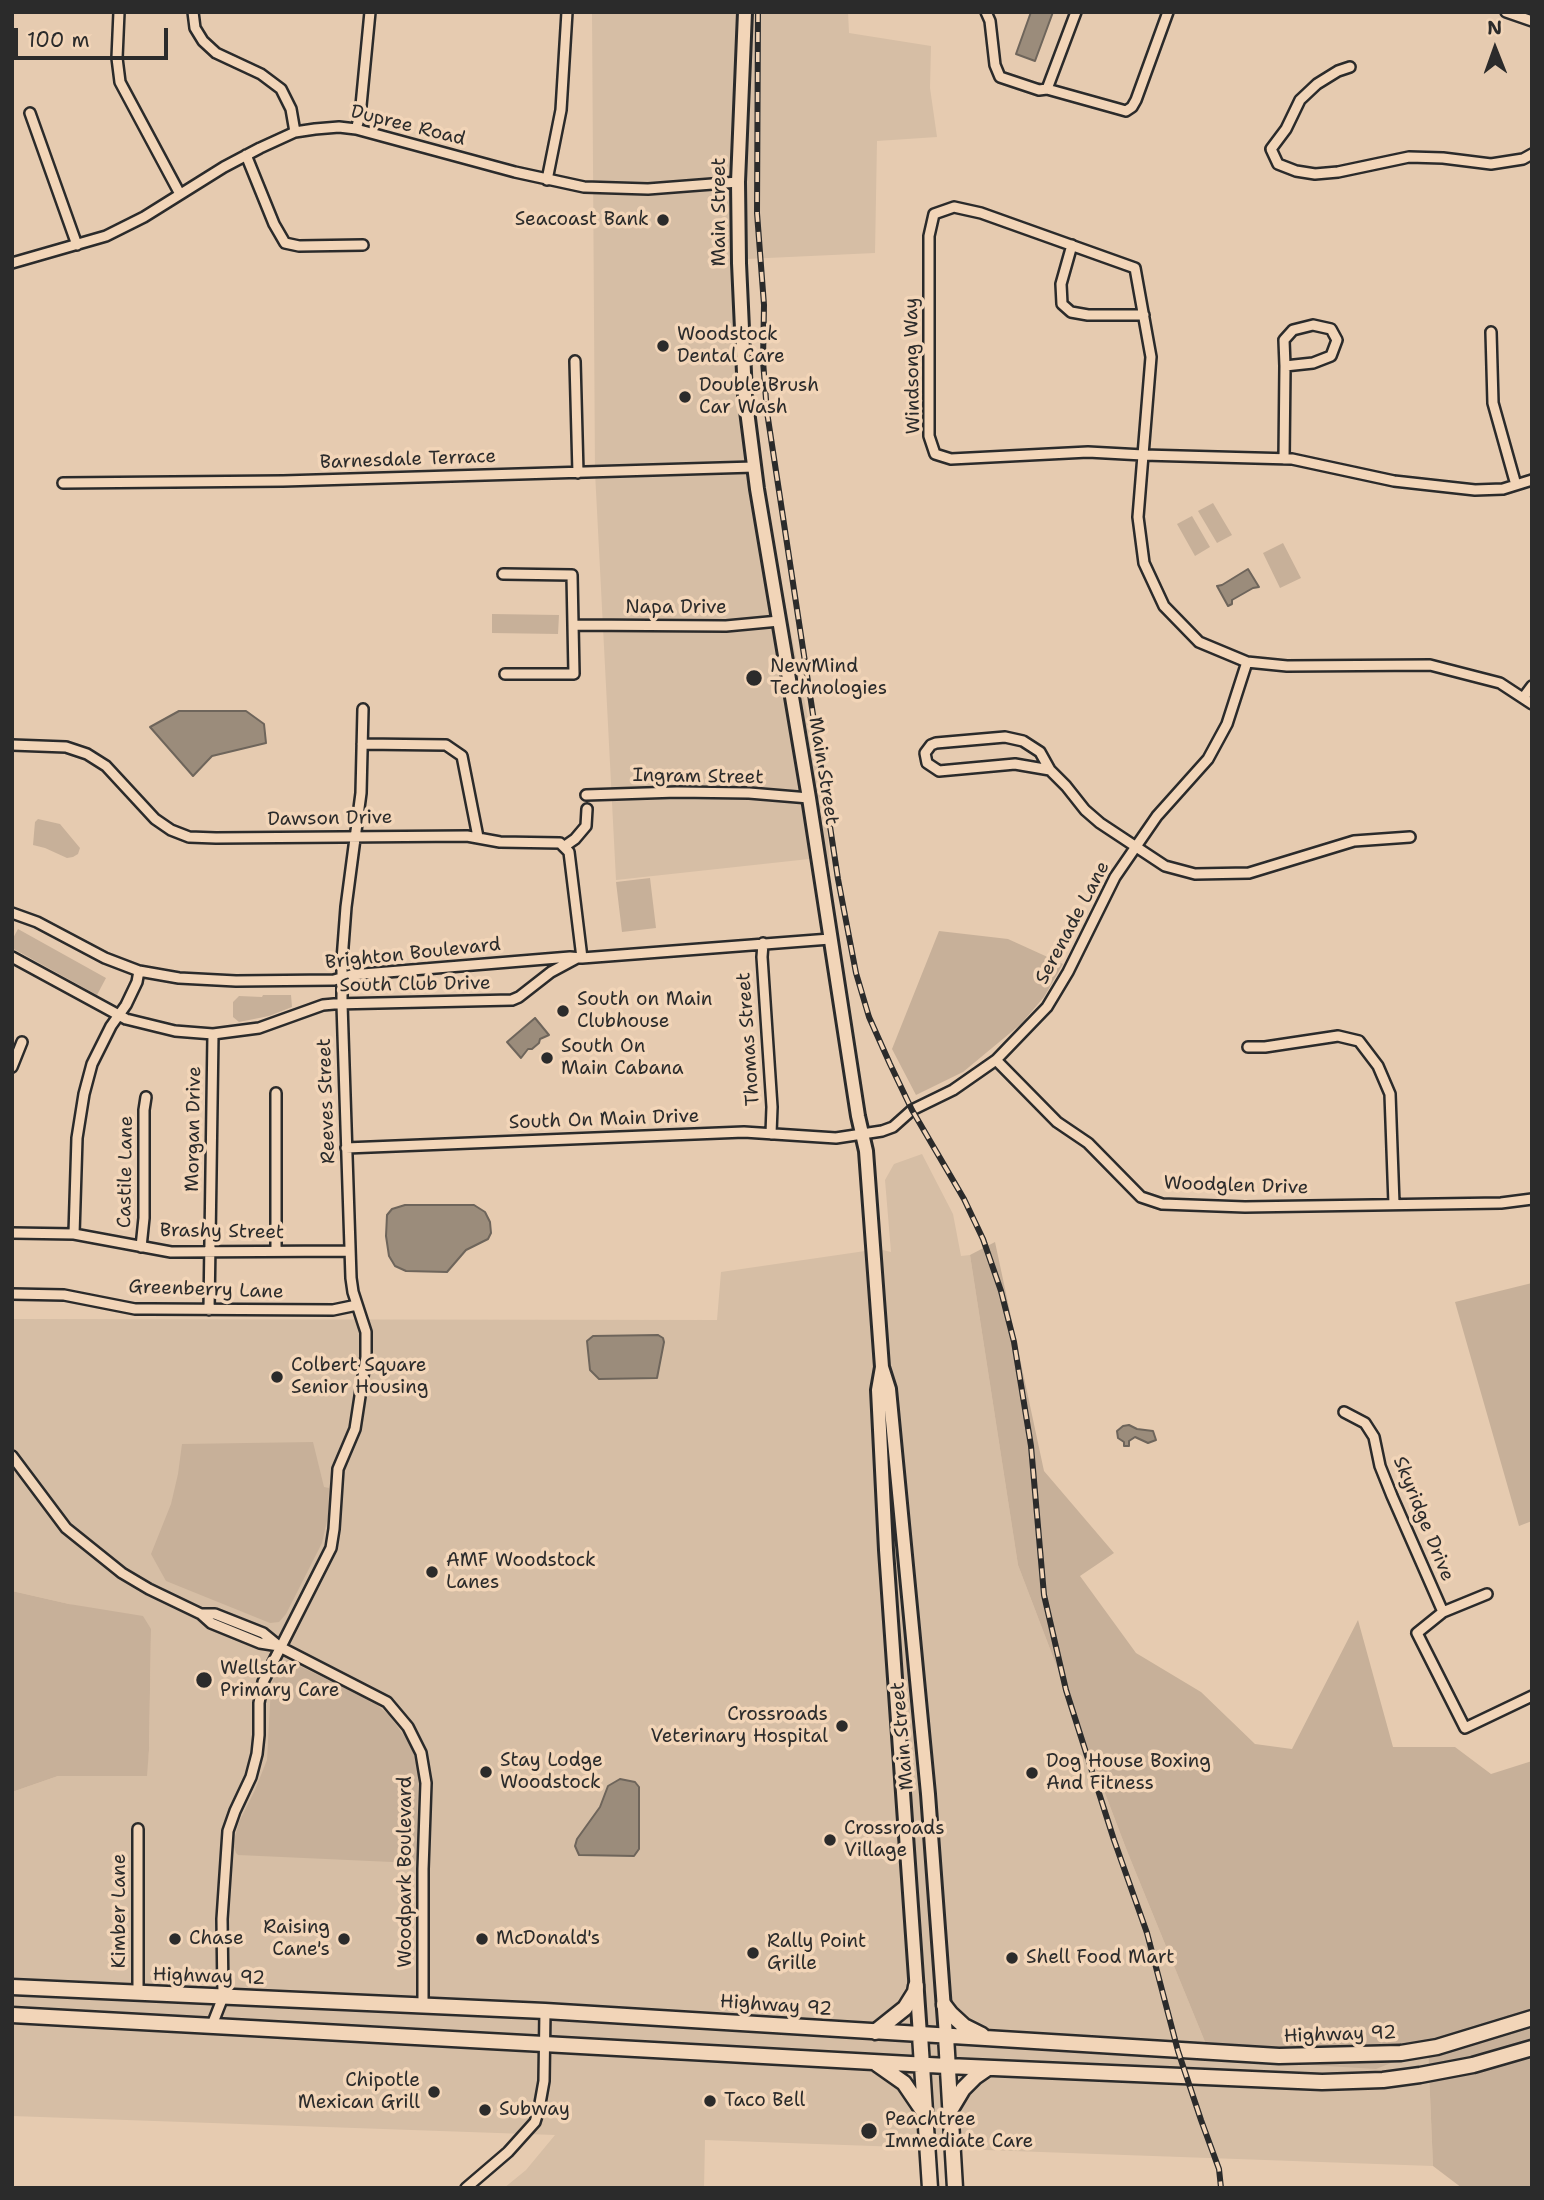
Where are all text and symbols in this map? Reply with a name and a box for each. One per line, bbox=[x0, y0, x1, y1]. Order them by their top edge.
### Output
scale bar bbox=[18, 14, 172, 58]
north arrow bbox=[1460, 14, 1530, 84]
text: N bbox=[1487, 15, 1502, 40]
text: 100 m bbox=[27, 26, 90, 54]
street label: Dupree Road bbox=[348, 101, 468, 151]
street label: Main Street bbox=[709, 157, 731, 267]
place label: Seacoast Bank bbox=[515, 209, 649, 231]
marker: Seacoast Bank bbox=[655, 212, 671, 228]
street label: Windsong Way bbox=[900, 297, 926, 435]
place label: Woodstock Dental Care bbox=[677, 324, 785, 368]
marker: Woodstock Dental Care bbox=[655, 338, 671, 354]
place label: Double Brush Car Wash bbox=[699, 375, 819, 419]
marker: Double Brush Car Wash bbox=[677, 389, 693, 405]
street label: Barnesdale Terrace bbox=[320, 446, 496, 474]
street label: Napa Drive bbox=[625, 597, 727, 619]
place label: NewMind Technologies bbox=[770, 656, 887, 700]
marker: NewMind Technologies bbox=[744, 668, 764, 688]
street label: Main Street bbox=[803, 715, 843, 827]
street label: Ingram Street bbox=[632, 764, 764, 790]
street label: Dawson Drive bbox=[267, 807, 393, 831]
street label: Serenade Lane bbox=[1031, 858, 1115, 988]
street label: Brighton Boulevard bbox=[324, 933, 502, 975]
street label: Thomas Street bbox=[733, 971, 765, 1107]
street label: South Club Drive bbox=[339, 972, 491, 998]
place label: South on Main Clubhouse bbox=[577, 989, 712, 1033]
marker: South on Main Clubhouse bbox=[555, 1003, 571, 1019]
place label: South On Main Cabana bbox=[561, 1036, 684, 1080]
street label: Reeves Street bbox=[313, 1038, 341, 1164]
marker: South On Main Cabana bbox=[539, 1050, 555, 1066]
street label: Morgan Drive bbox=[182, 1066, 206, 1192]
street label: South On Main Drive bbox=[508, 1105, 700, 1135]
street label: Castile Lane bbox=[114, 1116, 138, 1228]
street label: Woodglen Drive bbox=[1163, 1172, 1309, 1200]
street label: Brashy Street bbox=[160, 1220, 284, 1244]
street label: Greenberry Lane bbox=[128, 1276, 284, 1304]
place label: Colbert Square Senior Housing bbox=[291, 1355, 428, 1399]
marker: Colbert Square Senior Housing bbox=[269, 1369, 285, 1385]
street label: Skyridge Drive bbox=[1388, 1453, 1458, 1585]
place label: AMF Woodstock Lanes bbox=[446, 1550, 596, 1594]
marker: AMF Woodstock Lanes bbox=[424, 1564, 440, 1580]
place label: Wellstar Primary Care bbox=[220, 1658, 339, 1702]
marker: Wellstar Primary Care bbox=[194, 1670, 214, 1690]
street label: Main Street bbox=[887, 1681, 919, 1791]
place label: Crossroads Veterinary Hospital bbox=[650, 1704, 828, 1748]
marker: Crossroads Veterinary Hospital bbox=[834, 1718, 850, 1734]
place label: Stay Lodge Woodstock bbox=[500, 1750, 603, 1794]
place label: Dog House Boxing And Fitness bbox=[1046, 1751, 1211, 1795]
marker: Stay Lodge Woodstock bbox=[478, 1764, 494, 1780]
marker: Dog House Boxing And Fitness bbox=[1024, 1765, 1040, 1781]
street label: Woodpark Boulevard bbox=[395, 1776, 417, 1968]
place label: Crossroads Village bbox=[844, 1818, 945, 1862]
marker: Crossroads Village bbox=[822, 1832, 838, 1848]
street label: Kimber Lane bbox=[109, 1854, 131, 1968]
place label: Raising Cane's bbox=[263, 1917, 330, 1961]
place label: Chase bbox=[189, 1928, 244, 1950]
place label: McDonald's bbox=[496, 1928, 600, 1950]
marker: Chase bbox=[167, 1931, 183, 1947]
marker: Raising Cane's bbox=[336, 1931, 352, 1947]
marker: McDonald's bbox=[474, 1931, 490, 1947]
place label: Rally Point Grille bbox=[767, 1931, 866, 1975]
marker: Rally Point Grille bbox=[745, 1945, 761, 1961]
place label: Shell Food Mart bbox=[1026, 1947, 1174, 1969]
marker: Shell Food Mart bbox=[1004, 1950, 1020, 1966]
street label: Highway 92 bbox=[152, 1964, 266, 1990]
street label: Highway 92 bbox=[719, 1991, 833, 2021]
street label: Highway 92 bbox=[1283, 2022, 1397, 2048]
place label: Chipotle Mexican Grill bbox=[298, 2070, 420, 2114]
marker: Chipotle Mexican Grill bbox=[426, 2084, 442, 2100]
place label: Taco Bell bbox=[724, 2090, 805, 2112]
marker: Taco Bell bbox=[702, 2093, 718, 2109]
place label: Subway bbox=[499, 2099, 570, 2121]
marker: Subway bbox=[477, 2102, 493, 2118]
place label: Peachtree Immediate Care bbox=[885, 2109, 1033, 2153]
marker: Peachtree Immediate Care bbox=[859, 2121, 879, 2141]

